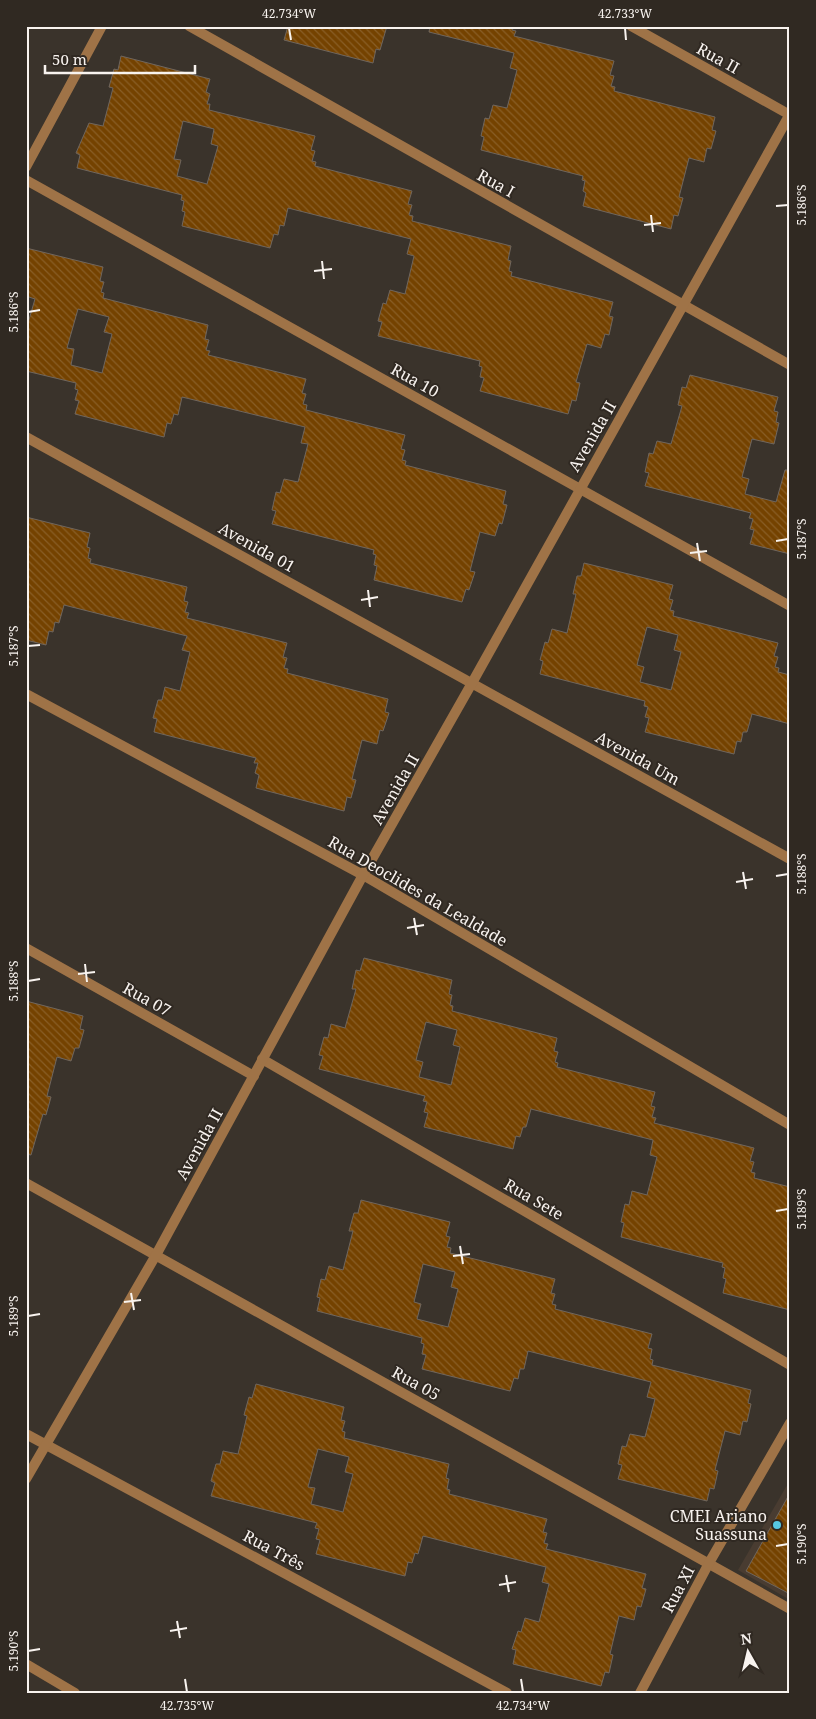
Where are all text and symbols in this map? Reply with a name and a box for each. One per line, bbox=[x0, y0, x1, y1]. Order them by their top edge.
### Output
text: 42.734°W bbox=[262, 5, 316, 22]
text: 42.733°W bbox=[598, 5, 652, 22]
street label: Rua II bbox=[693, 37, 743, 79]
scale bar bbox=[45, 42, 195, 74]
text: 50 m bbox=[52, 49, 87, 69]
street label: Rua I bbox=[473, 164, 519, 202]
text: 5.186°S bbox=[793, 184, 810, 226]
text: 5.186°S bbox=[5, 291, 22, 333]
street label: Rua 10 bbox=[387, 358, 443, 402]
street label: Avenida II bbox=[563, 396, 621, 475]
street label: Avenida 01 bbox=[215, 517, 299, 577]
text: 5.187°S bbox=[793, 518, 810, 560]
text: 5.187°S bbox=[5, 625, 22, 667]
street label: Avenida Um bbox=[592, 726, 684, 790]
street label: Avenida II bbox=[366, 749, 424, 828]
street label: Rua Deoclides da Lealdade bbox=[324, 831, 512, 951]
text: 5.188°S bbox=[793, 853, 810, 895]
text: 5.188°S bbox=[5, 960, 22, 1002]
street label: Rua 07 bbox=[119, 977, 175, 1021]
street label: Avenida II bbox=[170, 1104, 228, 1184]
street label: Rua Sete bbox=[500, 1173, 568, 1225]
text: 5.189°S bbox=[793, 1188, 810, 1230]
text: 5.189°S bbox=[5, 1295, 22, 1337]
street label: Rua 05 bbox=[388, 1361, 444, 1405]
place label: CMEI Ariano Suassuna bbox=[670, 1505, 767, 1545]
marker: CMEI Ariano Suassuna bbox=[771, 1519, 783, 1531]
text: 5.190°S bbox=[793, 1523, 810, 1565]
street label: Rua Três bbox=[239, 1525, 309, 1575]
street label: Rua XI bbox=[656, 1562, 700, 1616]
north arrow bbox=[724, 1626, 774, 1676]
text: N bbox=[739, 1628, 753, 1649]
text: 5.190°S bbox=[5, 1630, 22, 1672]
text: 42.735°W bbox=[160, 1697, 214, 1714]
text: 42.734°W bbox=[496, 1697, 550, 1714]

